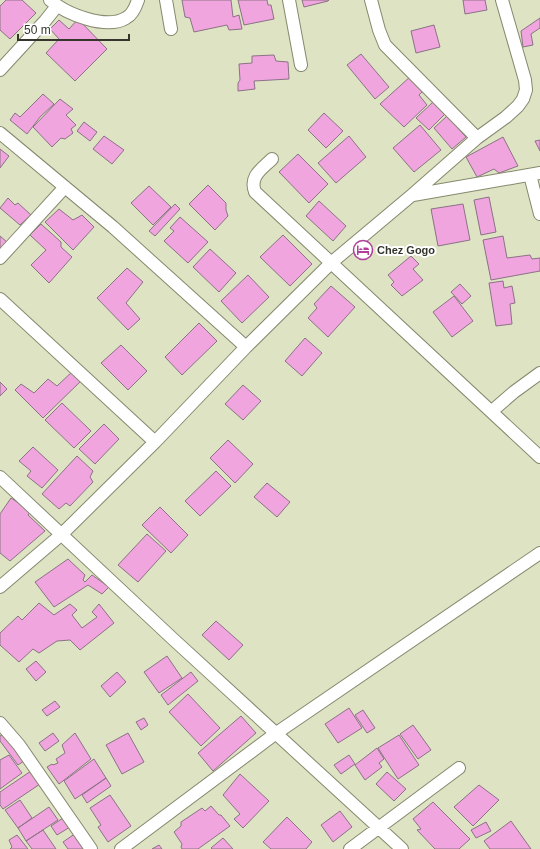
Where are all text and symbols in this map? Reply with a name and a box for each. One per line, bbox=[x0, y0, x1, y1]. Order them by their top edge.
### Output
scale bar bbox=[18, 16, 129, 42]
text: 50 m bbox=[24, 23, 51, 37]
hotel icon: Chez Gogo bbox=[352, 239, 374, 261]
place label: Chez Gogo bbox=[377, 244, 435, 256]

